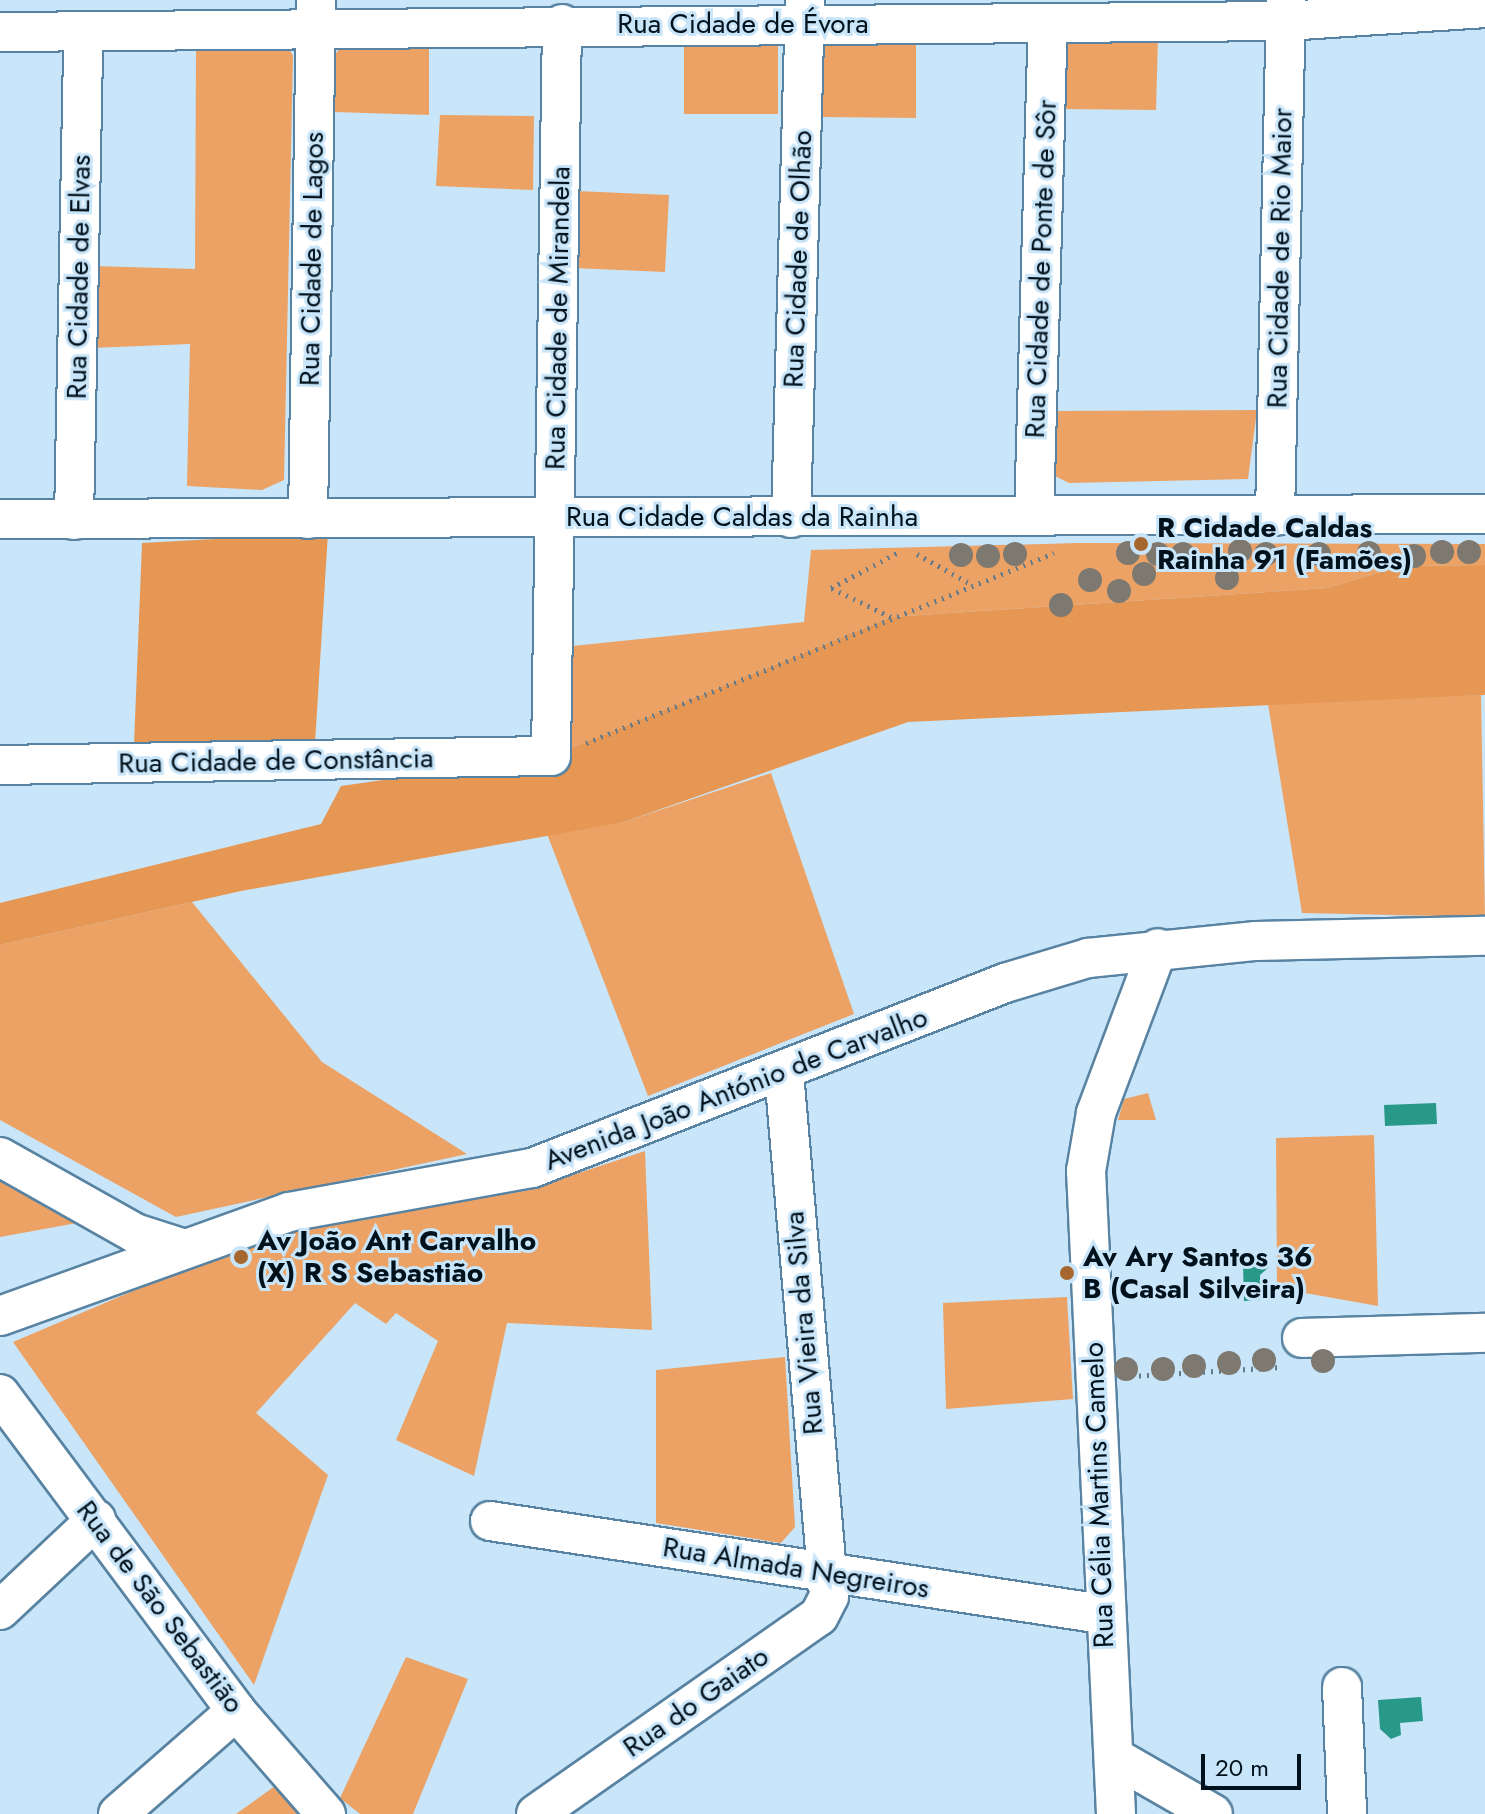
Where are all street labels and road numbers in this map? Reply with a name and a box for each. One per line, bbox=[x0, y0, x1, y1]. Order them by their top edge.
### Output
street label: Rua Cidade de Évora bbox=[617, 7, 869, 41]
street label: Rua Cidade de Ponte de Sôr bbox=[1018, 99, 1064, 439]
street label: Rua Cidade de Rio Maior bbox=[1261, 107, 1299, 409]
street label: Rua Cidade de Olhão bbox=[777, 130, 819, 388]
street label: Rua Cidade de Lagos bbox=[293, 132, 331, 386]
street label: Rua Cidade de Elvas bbox=[60, 154, 98, 400]
street label: Rua Cidade de Mirandela bbox=[539, 166, 577, 470]
street label: Rua Cidade Caldas da Rainha bbox=[566, 500, 918, 534]
street label: Rua Cidade de Constância bbox=[118, 741, 434, 781]
street label: Avenida João António de Carvalho bbox=[540, 1000, 932, 1178]
street label: Rua Vieira da Silva bbox=[778, 1210, 830, 1436]
street label: Rua Célia Martins Camelo bbox=[1077, 1341, 1121, 1649]
street label: Rua de São Sebastião bbox=[69, 1494, 251, 1720]
street label: Rua Almada Negreiros bbox=[661, 1530, 931, 1606]
street label: Rua do Gaiato bbox=[617, 1640, 775, 1764]

